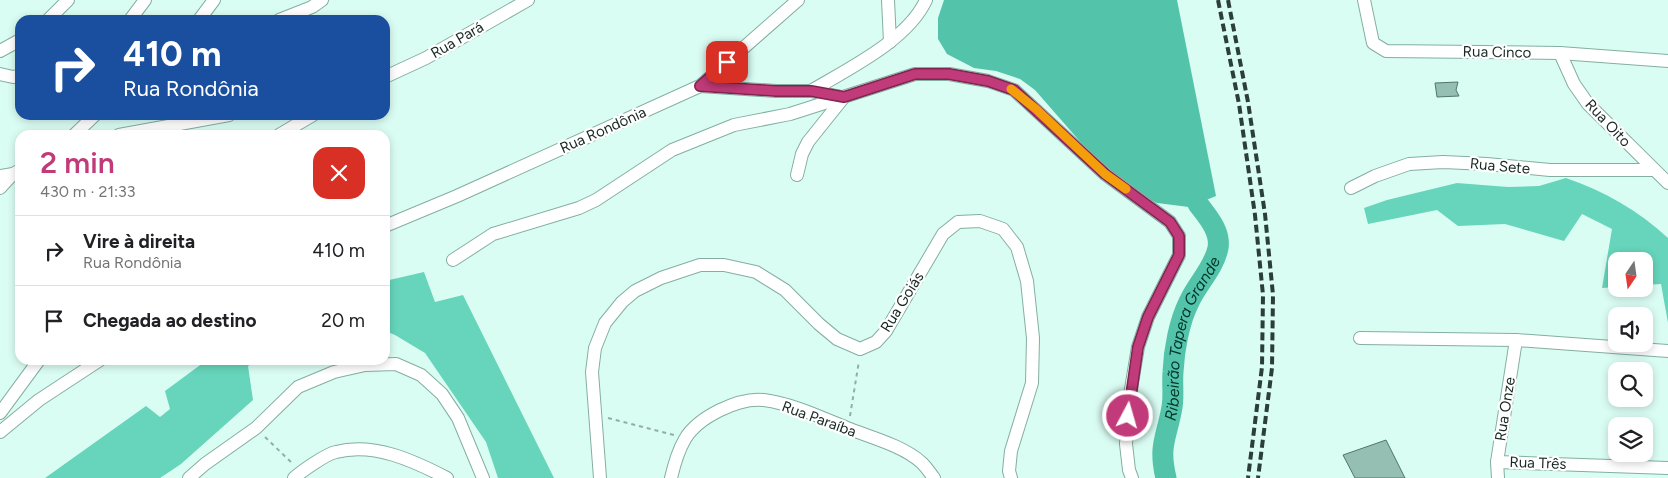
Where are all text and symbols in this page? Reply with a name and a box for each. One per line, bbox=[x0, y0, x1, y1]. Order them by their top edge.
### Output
street label: Rua Pará bbox=[427, 18, 487, 62]
text: 410 m bbox=[123, 33, 221, 75]
icon: right bbox=[40, 35, 105, 100]
pin bbox=[706, 41, 748, 83]
street label: Rua Cinco bbox=[1463, 42, 1532, 62]
icon: arrive bbox=[713, 48, 741, 76]
text: Rua Rondônia bbox=[123, 75, 259, 102]
street label: Rua Oito bbox=[1581, 95, 1635, 151]
street label: Rua Rondônia bbox=[557, 103, 649, 157]
text: 2 min bbox=[40, 144, 115, 181]
button: close bbox=[313, 147, 365, 199]
street label: Rua Sete bbox=[1469, 154, 1531, 178]
text: 430 m · 21:33 bbox=[40, 182, 135, 201]
text: Vire à direita bbox=[83, 230, 195, 253]
icon: right bbox=[40, 237, 68, 265]
text: 410 m bbox=[312, 239, 365, 262]
north arrow bbox=[1608, 252, 1652, 298]
map controls bbox=[1608, 252, 1653, 462]
text: Rua Rondônia bbox=[83, 253, 182, 272]
water label: Ribeirão Tapera Grande bbox=[1161, 253, 1224, 422]
street label: Rua Goiás bbox=[877, 269, 927, 335]
icon: arrive bbox=[40, 307, 68, 335]
button: sound bbox=[1608, 307, 1653, 352]
text: Chegada ao destino bbox=[83, 309, 256, 332]
text: 20 m bbox=[321, 309, 365, 332]
button: search bbox=[1608, 362, 1653, 407]
street label: Rua Onze bbox=[1491, 376, 1519, 442]
position arrow bbox=[1101, 389, 1153, 441]
street label: Rua Paraíba bbox=[779, 397, 859, 441]
button: layers bbox=[1608, 417, 1653, 462]
street label: Rua Três bbox=[1509, 453, 1567, 473]

